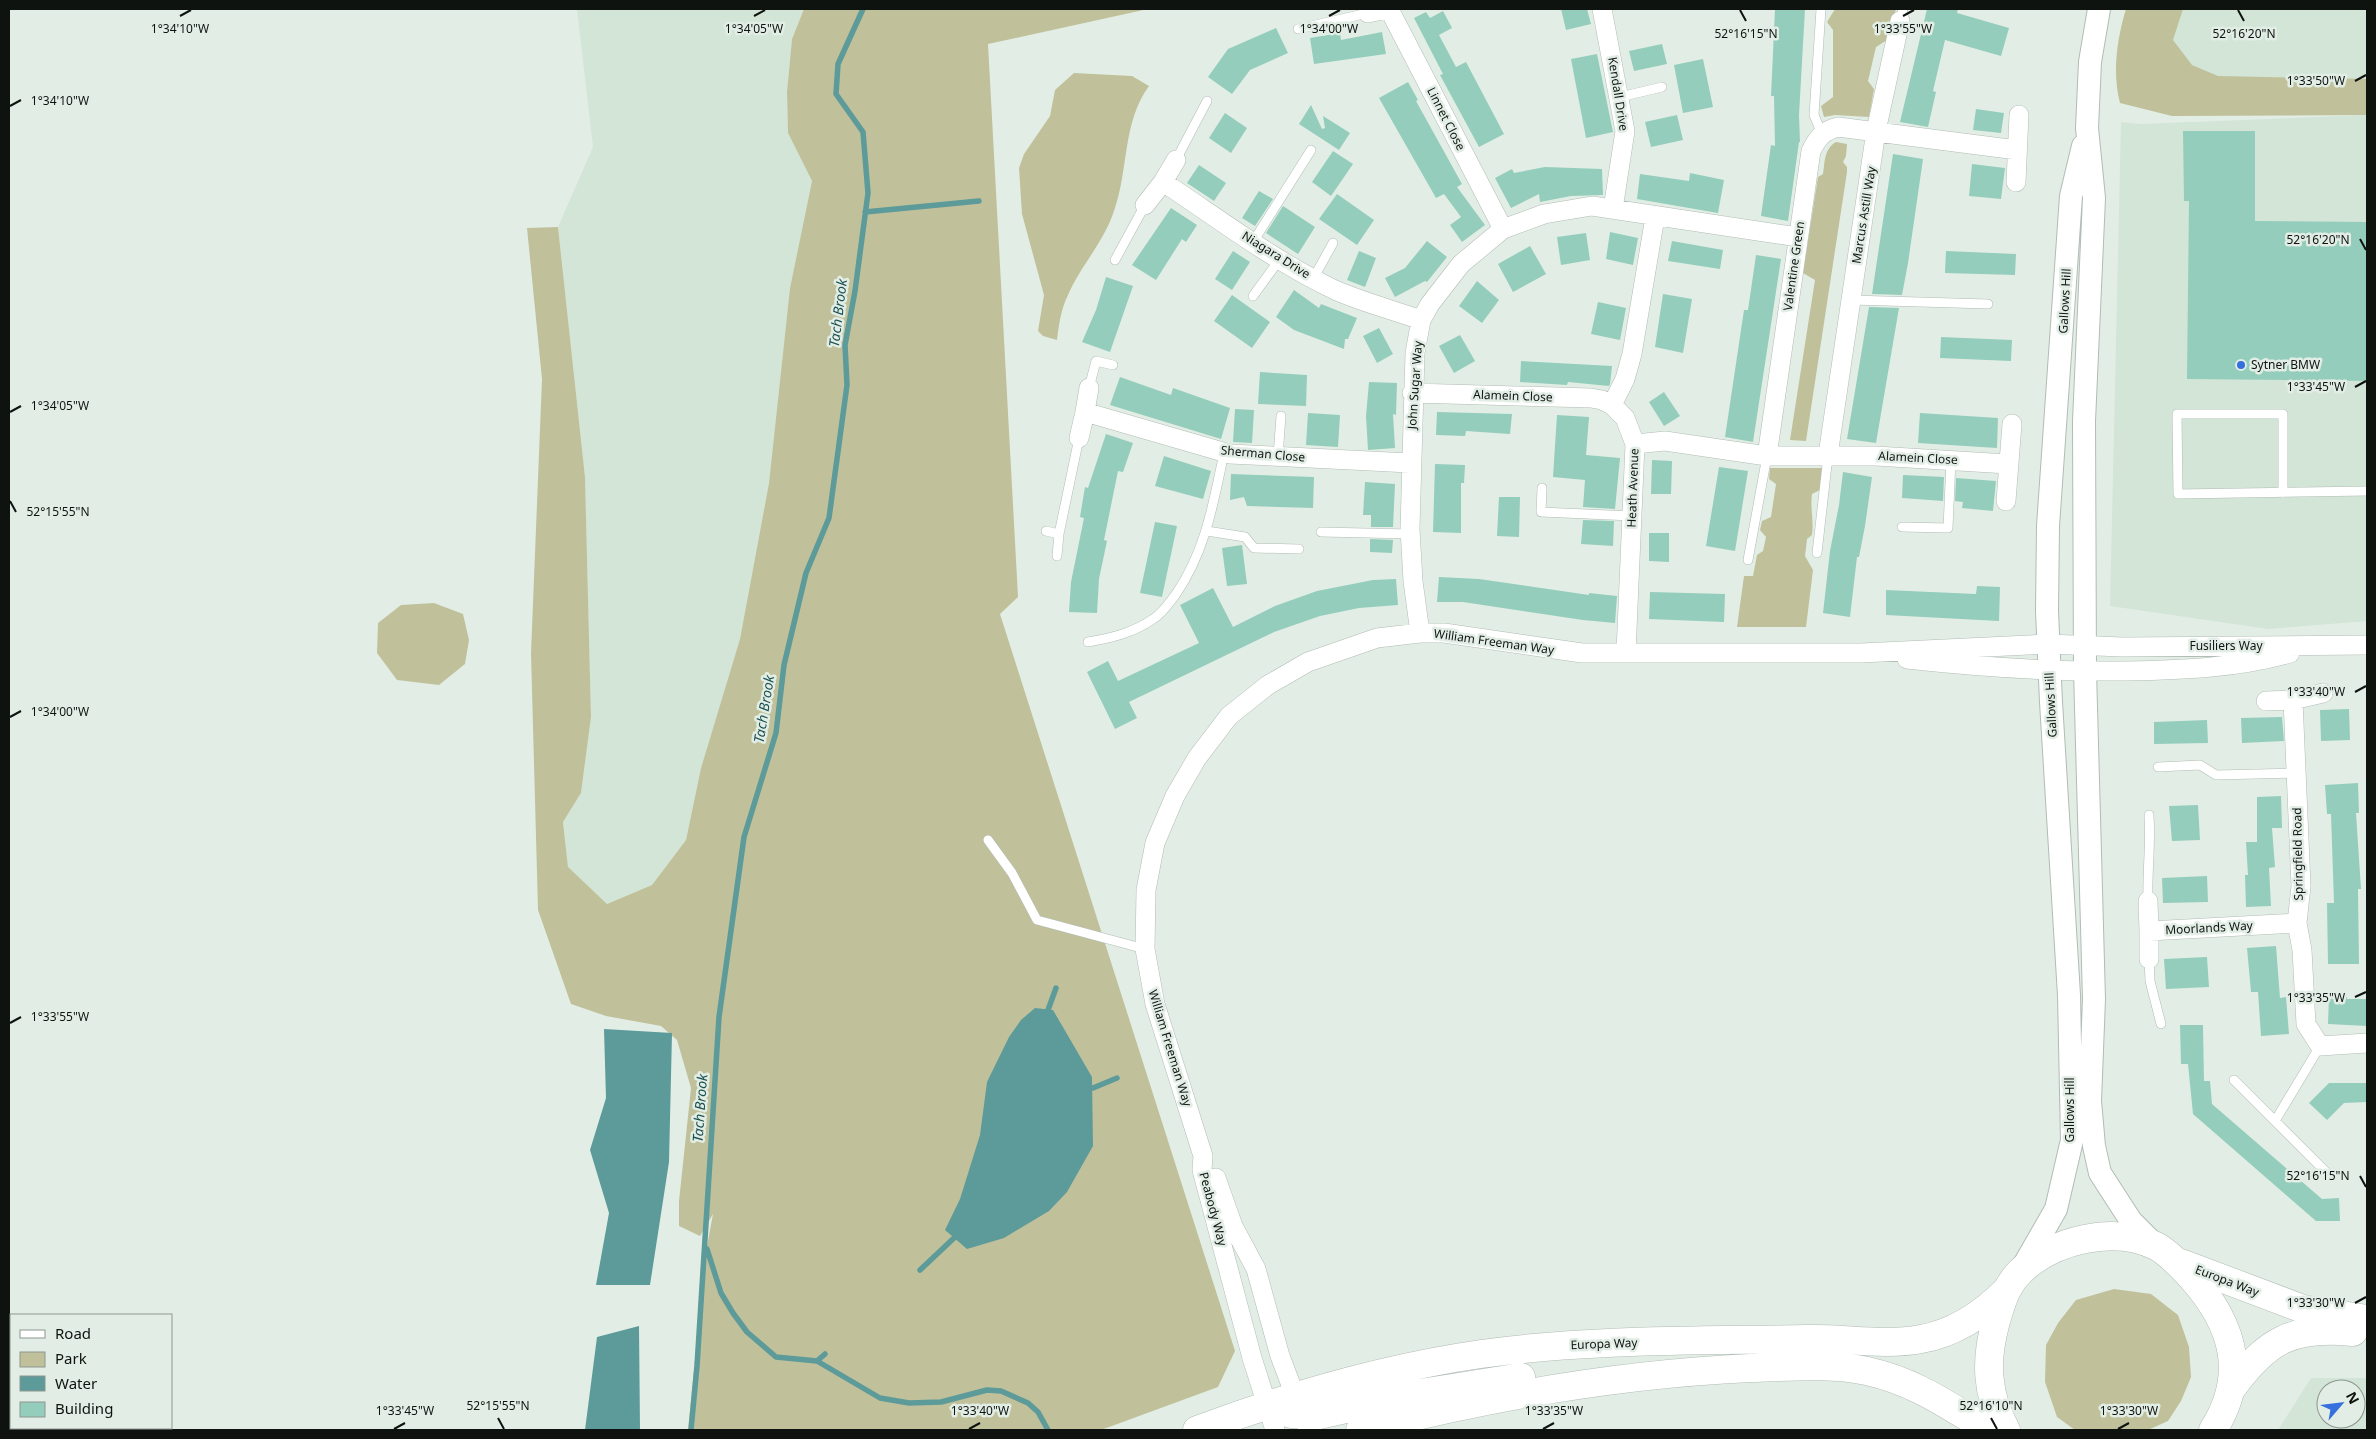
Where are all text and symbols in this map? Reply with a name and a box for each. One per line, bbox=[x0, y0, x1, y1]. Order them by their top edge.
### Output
text: 1°34'10"W bbox=[151, 20, 209, 37]
text: 1°34'05"W bbox=[725, 20, 783, 37]
text: 1°34'00"W bbox=[1300, 20, 1358, 37]
text: 1°33'55"W bbox=[1874, 20, 1932, 37]
text: 52°16'15"N bbox=[1714, 25, 1778, 42]
text: 52°16'20"N bbox=[2212, 25, 2276, 42]
street label: Kendall Drive bbox=[1604, 56, 1633, 132]
text: 1°33'50"W bbox=[2287, 72, 2345, 89]
street label: Linnet Close bbox=[1423, 84, 1470, 154]
text: 1°34'10"W bbox=[31, 92, 89, 109]
street label: Marcus Astill Way bbox=[1847, 164, 1880, 265]
street label: Valentine Green bbox=[1779, 220, 1808, 312]
street label: Niagara Drive bbox=[1239, 227, 1314, 282]
text: 52°16'20"N bbox=[2286, 231, 2350, 248]
street label: Gallows Hill bbox=[2054, 268, 2075, 334]
water label: Tach Brook bbox=[824, 277, 851, 348]
street label: John Sugar Way bbox=[1403, 339, 1426, 431]
place label: Sytner BMW bbox=[2251, 356, 2320, 373]
marker: Sytner BMW bbox=[2235, 359, 2247, 371]
text: 1°33'45"W bbox=[2287, 378, 2345, 395]
street label: Alamein Close bbox=[1473, 386, 1553, 405]
text: 1°34'05"W bbox=[31, 397, 89, 414]
street label: Sherman Close bbox=[1220, 441, 1306, 466]
street label: Alamein Close bbox=[1878, 447, 1958, 468]
street label: Heath Avenue bbox=[1623, 448, 1642, 528]
text: 52°15'55"N bbox=[26, 503, 90, 520]
street label: William Freeman Way bbox=[1433, 625, 1556, 658]
street label: Fusiliers Way bbox=[2189, 637, 2263, 654]
street label: Gallows Hill bbox=[2040, 672, 2061, 738]
water label: Tach Brook bbox=[749, 673, 778, 744]
text: 1°33'40"W bbox=[2287, 683, 2345, 700]
text: 1°34'00"W bbox=[31, 703, 89, 720]
street label: Springfield Road bbox=[2288, 807, 2307, 901]
street label: Moorlands Way bbox=[2165, 917, 2254, 938]
street label: William Freeman Way bbox=[1145, 987, 1197, 1109]
text: 1°33'35"W bbox=[2287, 989, 2345, 1006]
text: 1°33'55"W bbox=[31, 1008, 89, 1025]
water label: Tach Brook bbox=[688, 1072, 711, 1143]
street label: Gallows Hill bbox=[2061, 1077, 2078, 1143]
text: 52°16'15"N bbox=[2286, 1167, 2350, 1184]
street label: Peabody Way bbox=[1195, 1170, 1232, 1249]
street label: Europa Way bbox=[2193, 1261, 2262, 1301]
text: 1°33'30"W bbox=[2287, 1294, 2345, 1311]
legend bbox=[10, 1314, 172, 1429]
text: Road bbox=[55, 1323, 91, 1343]
street label: Europa Way bbox=[1570, 1334, 1639, 1353]
text: Park bbox=[55, 1348, 87, 1368]
text: Water bbox=[55, 1373, 97, 1393]
north arrow bbox=[2316, 1379, 2366, 1429]
text: N bbox=[2342, 1388, 2364, 1407]
text: 52°15'55"N bbox=[466, 1397, 530, 1414]
text: 52°16'10"N bbox=[1959, 1397, 2023, 1414]
text: Building bbox=[55, 1398, 113, 1418]
text: 1°33'45"W bbox=[376, 1402, 434, 1419]
text: 1°33'40"W bbox=[951, 1402, 1009, 1419]
text: 1°33'35"W bbox=[1525, 1402, 1583, 1419]
text: 1°33'30"W bbox=[2100, 1402, 2158, 1419]

